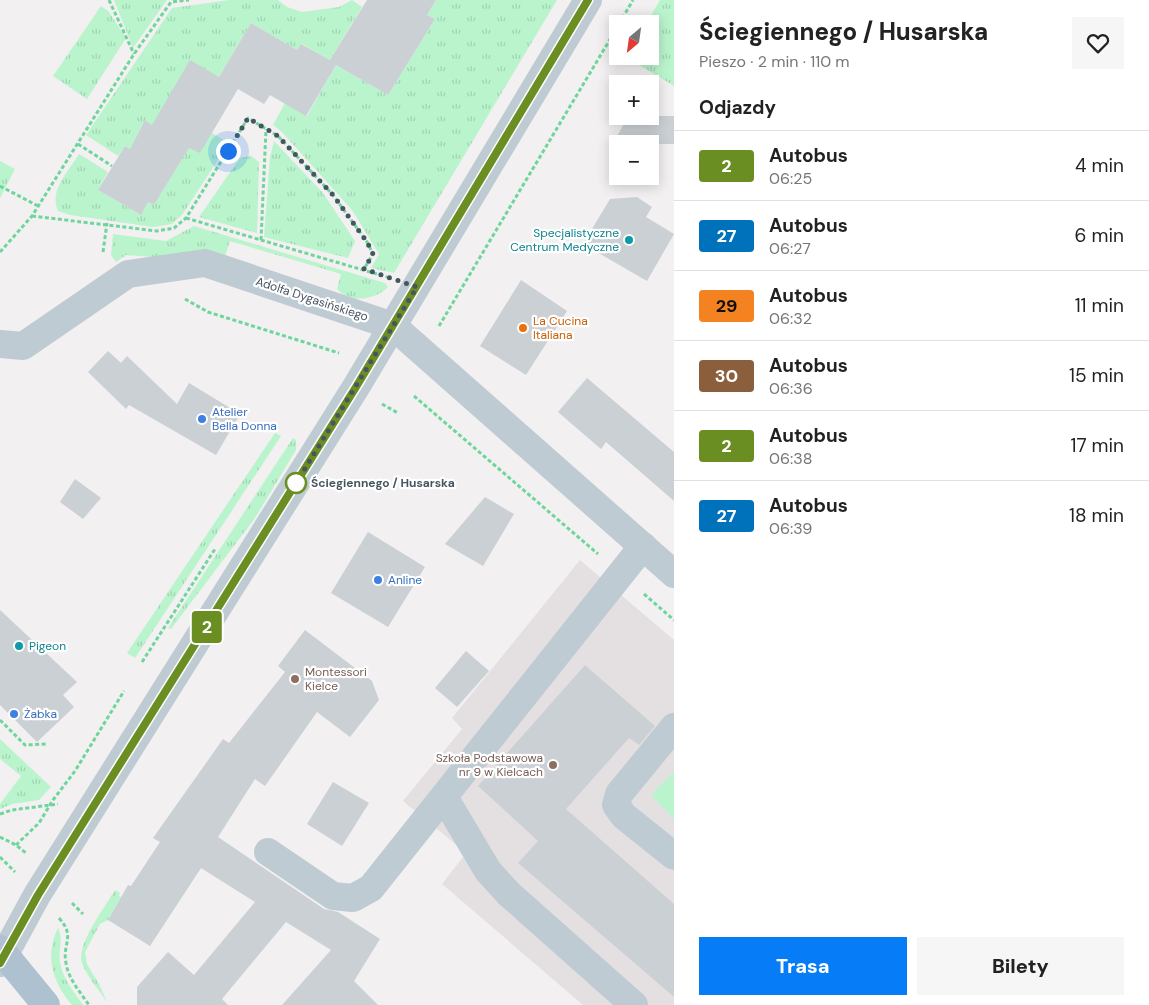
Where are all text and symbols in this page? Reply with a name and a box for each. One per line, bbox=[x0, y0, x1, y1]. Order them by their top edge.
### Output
north arrow bbox=[609, 15, 659, 65]
map controls bbox=[609, 15, 659, 185]
text: Ściegiennego / Husarska bbox=[699, 16, 988, 47]
button: heart bbox=[1072, 17, 1124, 69]
text: Pieszo · 2 min · 110 m bbox=[699, 51, 850, 72]
button: + bbox=[609, 75, 659, 125]
text: Odjazdy bbox=[699, 95, 776, 120]
button: − bbox=[609, 135, 659, 185]
your location bbox=[216, 139, 241, 164]
text: Autobus bbox=[769, 143, 848, 168]
text: 4 min bbox=[1075, 153, 1124, 178]
text: 2 bbox=[721, 154, 732, 178]
text: 06:25 bbox=[769, 168, 812, 189]
text: Autobus bbox=[769, 213, 848, 238]
text: 6 min bbox=[1075, 223, 1124, 248]
text: 27 bbox=[717, 224, 736, 248]
place label: Specjalistyczne Centrum Medyczne bbox=[510, 225, 619, 255]
marker: Specjalistyczne Centrum Medyczne bbox=[623, 234, 635, 246]
text: 06:27 bbox=[769, 238, 811, 259]
street label: Adolfa Dygasińskiego bbox=[254, 273, 370, 325]
text: Autobus bbox=[769, 283, 848, 308]
text: 11 min bbox=[1075, 293, 1124, 318]
text: 29 bbox=[716, 294, 737, 318]
text: 06:32 bbox=[769, 308, 812, 329]
place label: La Cucina Italiana bbox=[533, 313, 588, 343]
marker: La Cucina Italiana bbox=[517, 322, 529, 334]
text: Autobus bbox=[769, 353, 848, 378]
text: 15 min bbox=[1069, 363, 1124, 388]
text: 30 bbox=[715, 364, 738, 388]
text: 06:36 bbox=[769, 378, 813, 399]
place label: Atelier Bella Donna bbox=[212, 404, 277, 434]
marker: Atelier Bella Donna bbox=[196, 413, 208, 425]
text: Autobus bbox=[769, 423, 848, 448]
text: 17 min bbox=[1070, 433, 1124, 458]
text: 2 bbox=[721, 434, 732, 458]
text: 06:38 bbox=[769, 448, 812, 469]
marker: Ściegiennego / Husarska bbox=[285, 472, 307, 494]
place label: Ściegiennego / Husarska bbox=[311, 475, 455, 491]
text: Autobus bbox=[769, 493, 848, 518]
text: 18 min bbox=[1069, 503, 1124, 528]
text: 27 bbox=[717, 504, 736, 528]
text: 06:39 bbox=[769, 518, 812, 539]
place label: Anline bbox=[388, 572, 422, 588]
marker: Anline bbox=[372, 574, 384, 586]
line badge: 2 bbox=[191, 611, 223, 643]
text: 2 bbox=[202, 615, 212, 639]
place label: Pigeon bbox=[29, 638, 66, 654]
marker: Pigeon bbox=[13, 640, 25, 652]
place label: Montessori Kielce bbox=[305, 664, 367, 694]
marker: Montessori Kielce bbox=[289, 673, 301, 685]
place label: Żabka bbox=[24, 706, 57, 722]
marker: Żabka bbox=[8, 708, 20, 720]
place label: Szkoła Podstawowa nr 9 w Kielcach bbox=[436, 750, 543, 780]
marker: Szkoła Podstawowa nr 9 w Kielcach bbox=[547, 759, 559, 771]
button: Trasa bbox=[699, 937, 907, 995]
button: Bilety bbox=[917, 937, 1124, 995]

